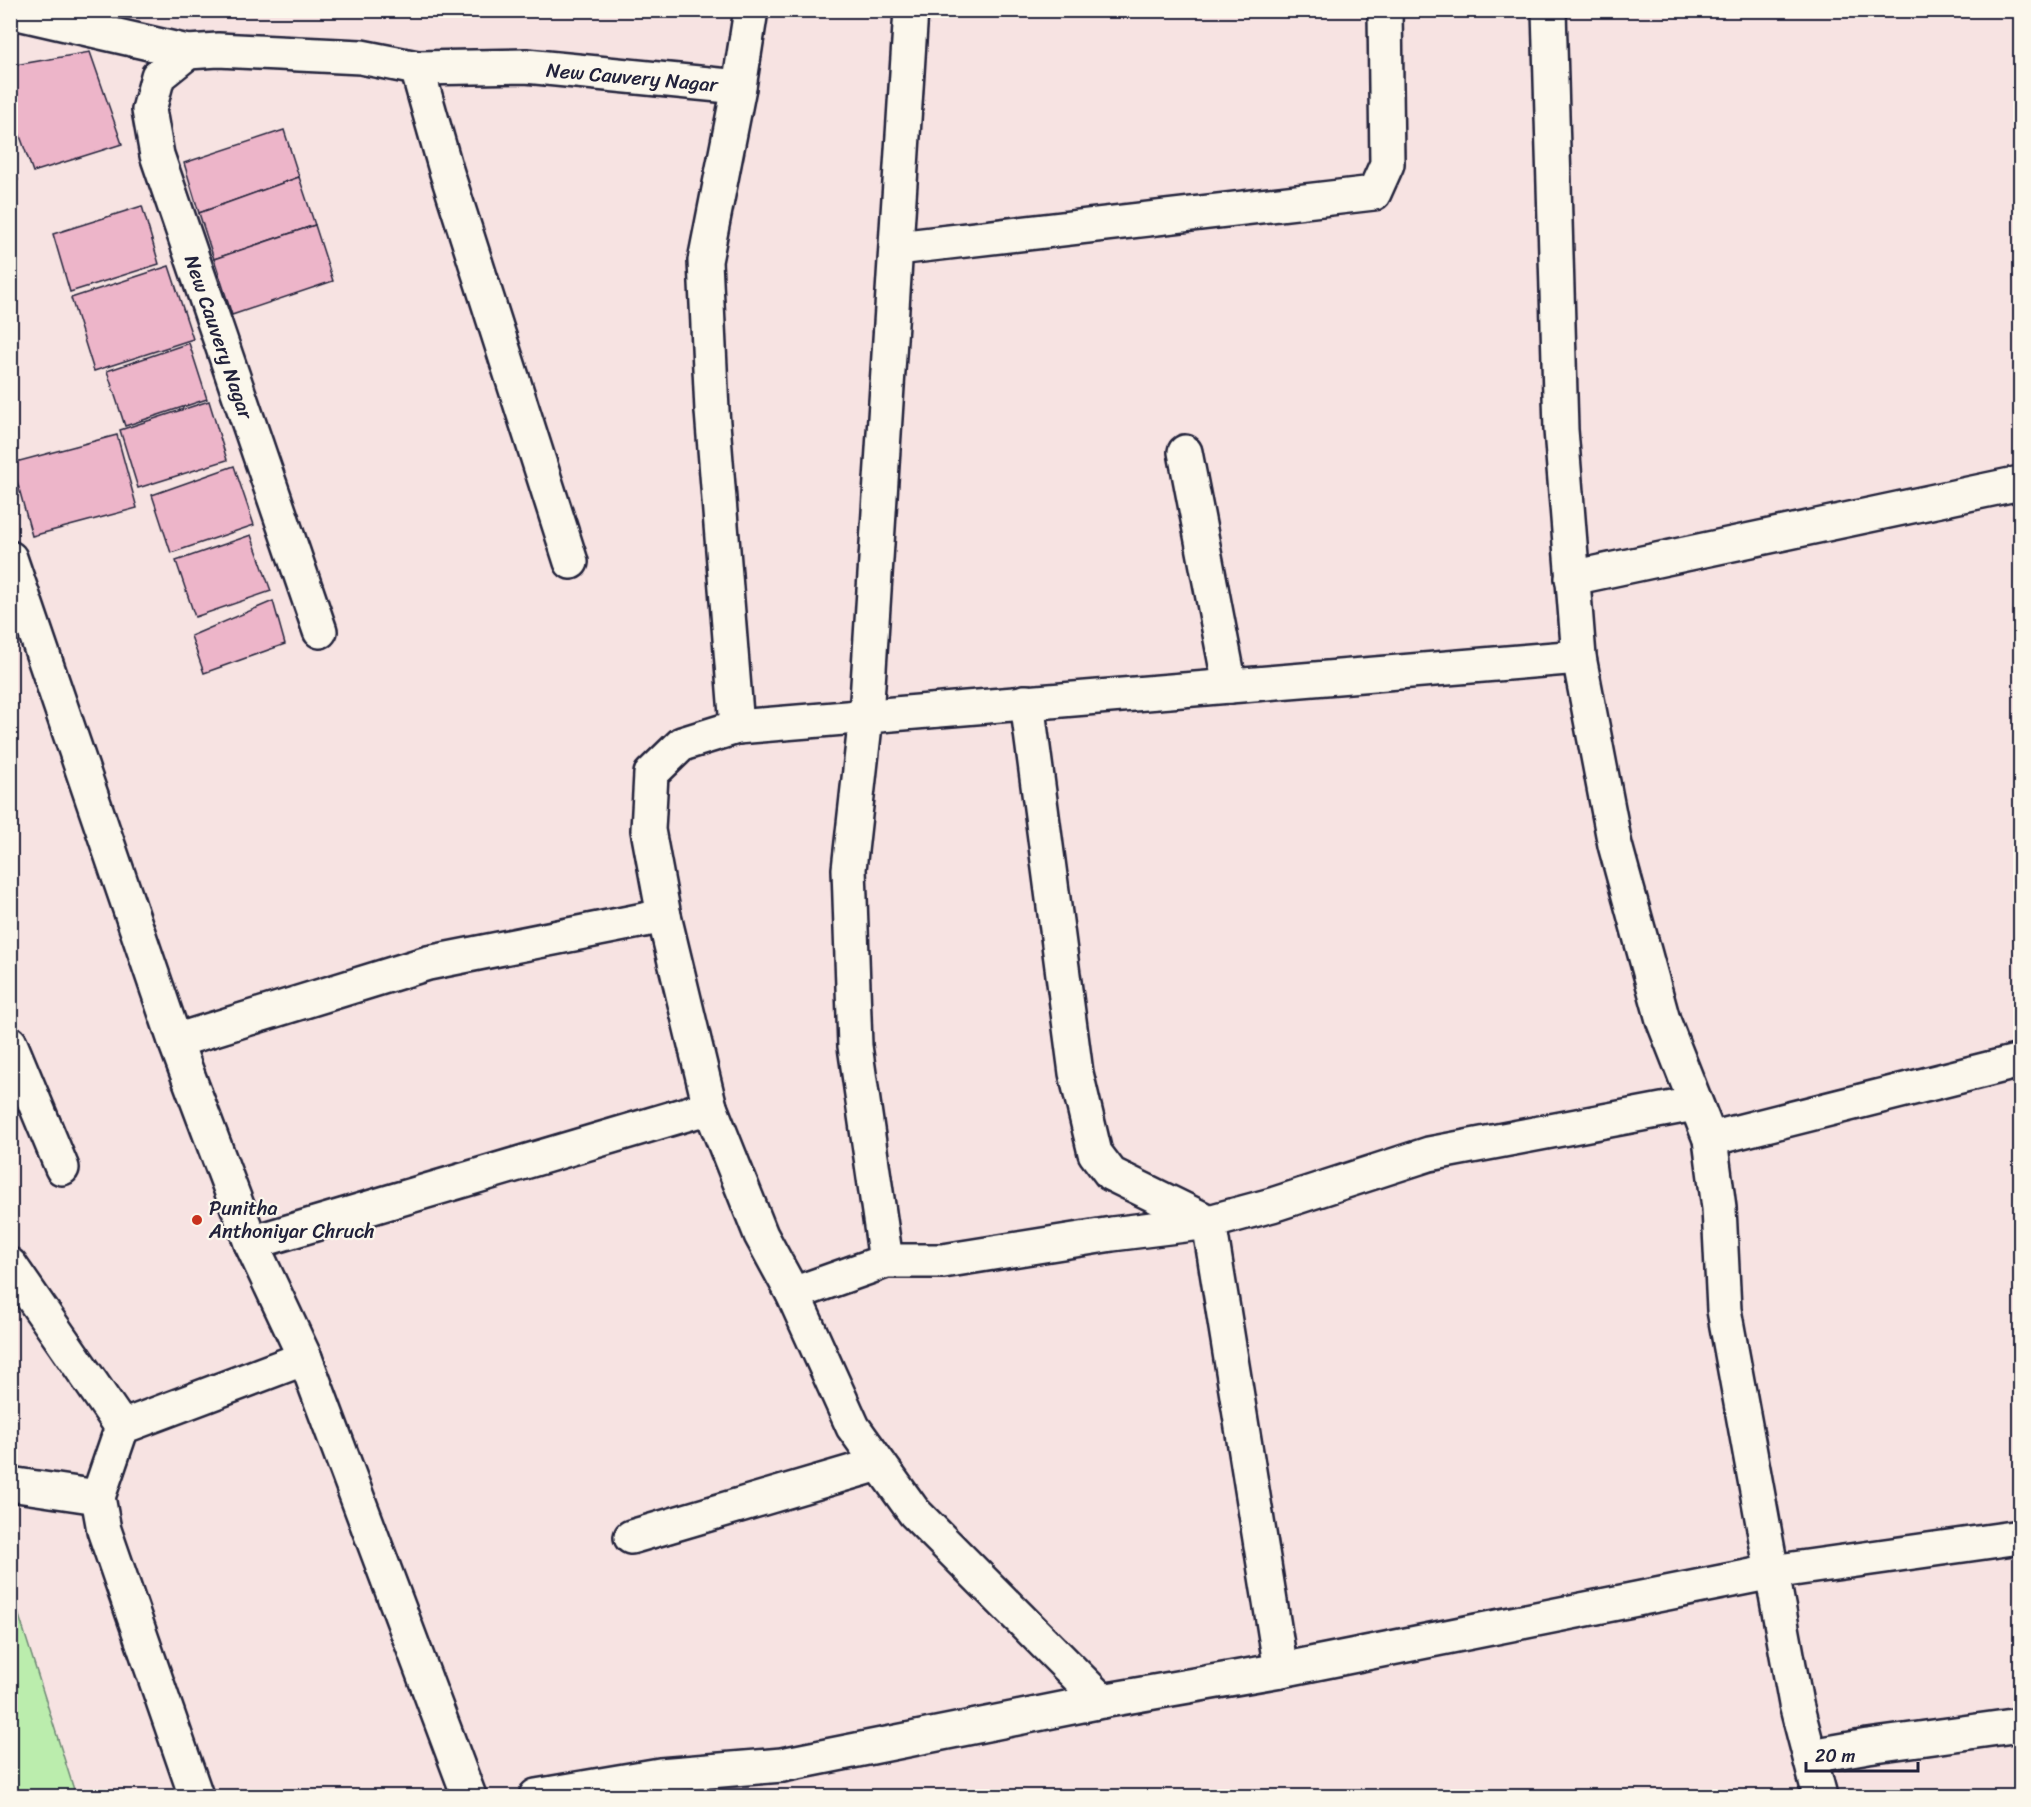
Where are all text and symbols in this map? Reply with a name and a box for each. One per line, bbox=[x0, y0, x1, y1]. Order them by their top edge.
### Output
street label: New Cauvery Nagar bbox=[545, 53, 720, 102]
street label: New Cauvery Nagar bbox=[174, 250, 263, 425]
place label: Punitha Anthoniyar Chruch bbox=[208, 1191, 375, 1249]
marker: Punitha Anthoniyar Chruch bbox=[190, 1213, 204, 1227]
scale bar bbox=[1806, 1735, 1918, 1773]
text: 20 m bbox=[1815, 1740, 1855, 1772]

